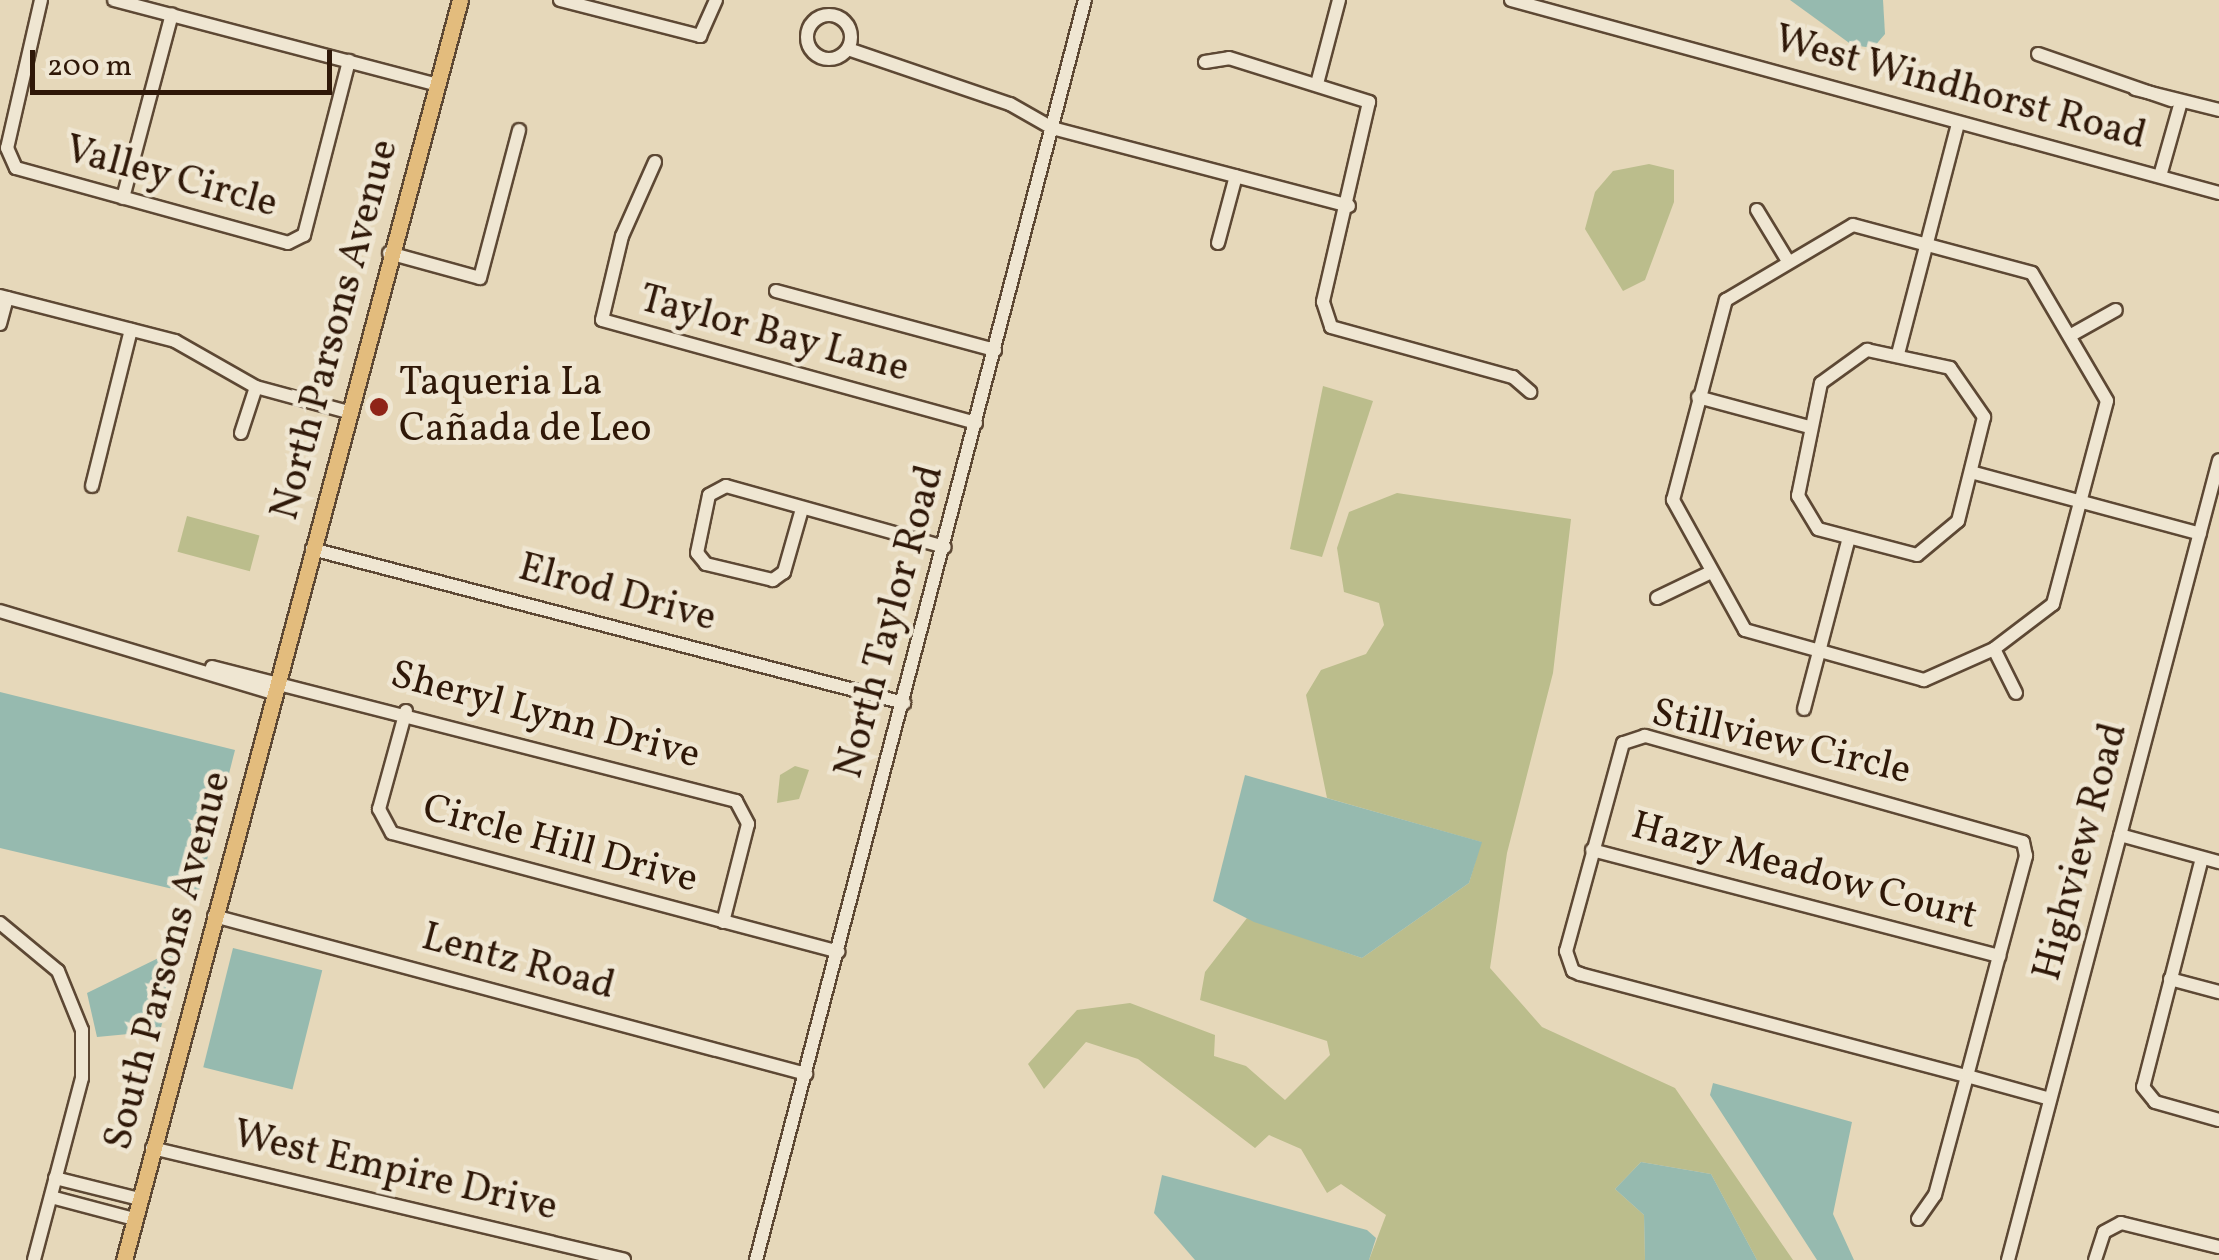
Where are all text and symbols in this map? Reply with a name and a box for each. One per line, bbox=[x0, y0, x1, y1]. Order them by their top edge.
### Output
street label: West Windhorst Road bbox=[1768, 16, 2152, 162]
scale bar bbox=[35, 30, 338, 92]
text: 200 m bbox=[47, 46, 132, 88]
street label: Valley Circle bbox=[59, 127, 283, 229]
street label: North Parsons Avenue bbox=[262, 135, 410, 525]
street label: Taylor Bay Lane bbox=[634, 276, 914, 394]
place label: Taqueria La Cañada de Leo bbox=[399, 360, 651, 454]
marker: Taqueria La Cañada de Leo bbox=[368, 396, 390, 418]
street label: North Taylor Road bbox=[826, 460, 956, 784]
street label: Elrod Drive bbox=[513, 545, 721, 643]
street label: Sheryl Lynn Drive bbox=[385, 652, 705, 780]
street label: Stillview Circle bbox=[1646, 690, 1916, 796]
street label: Highview Road bbox=[2024, 717, 2140, 987]
street label: South Parsons Avenue bbox=[95, 766, 243, 1156]
street label: Circle Hill Drive bbox=[417, 785, 703, 905]
street label: Hazy Meadow Court bbox=[1625, 802, 1983, 942]
street label: Lentz Road bbox=[416, 914, 620, 1012]
street label: West Empire Drive bbox=[228, 1111, 562, 1233]

